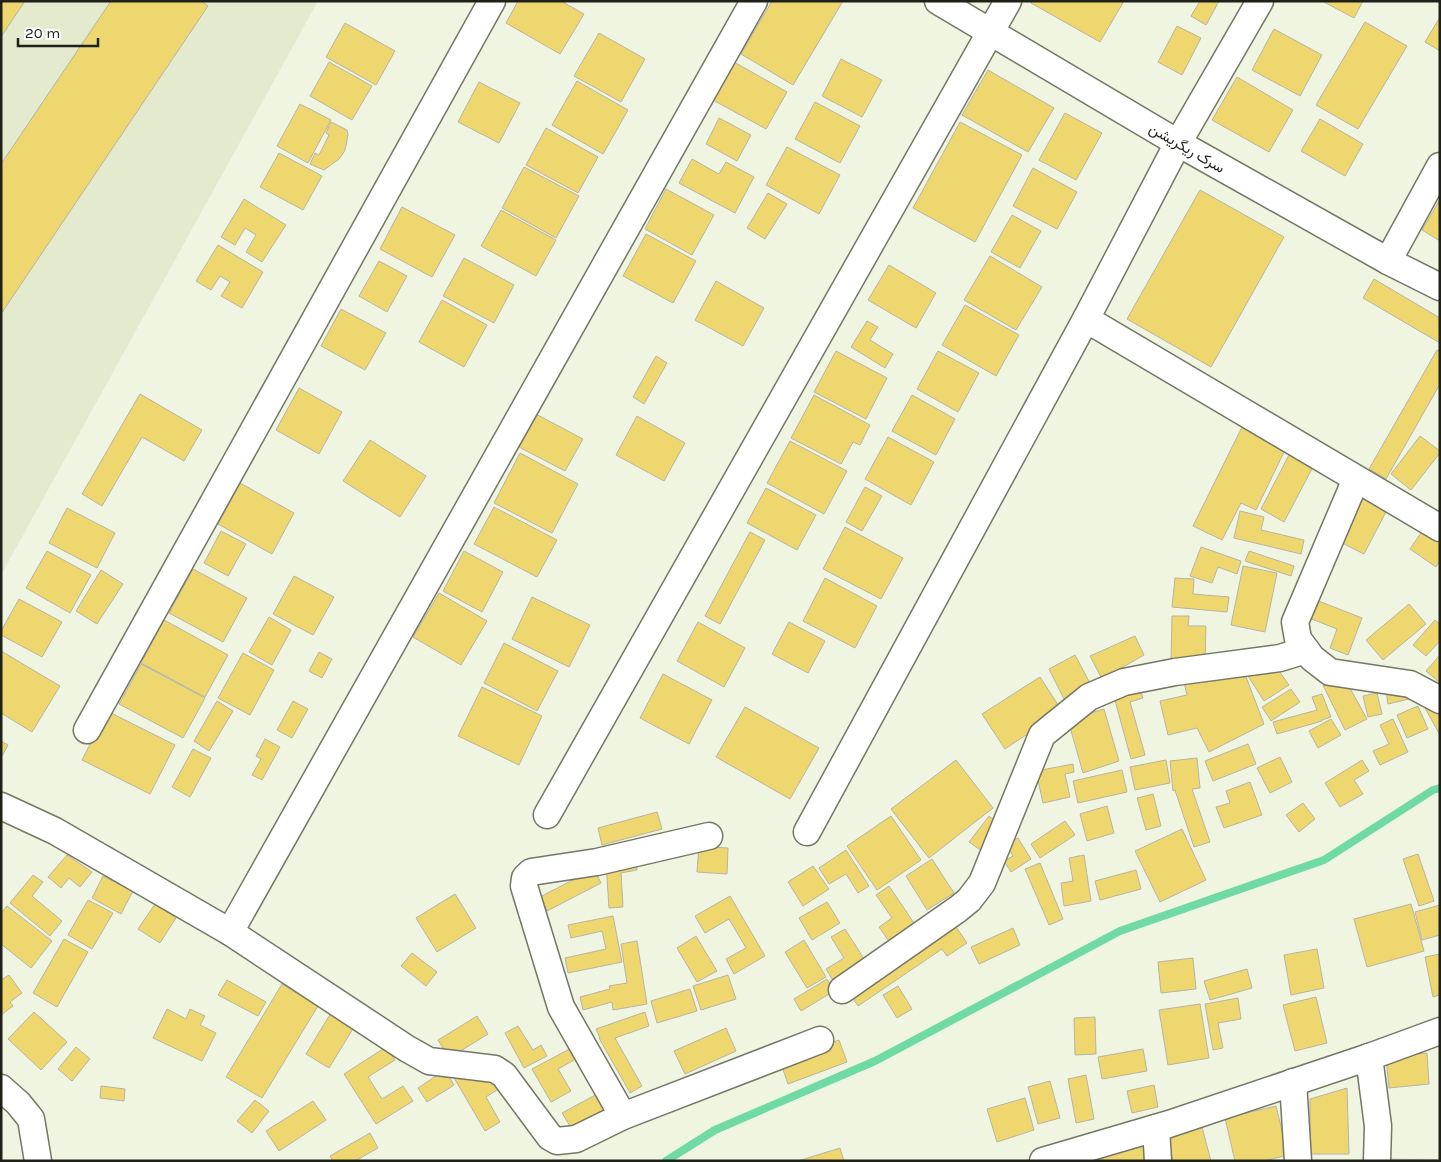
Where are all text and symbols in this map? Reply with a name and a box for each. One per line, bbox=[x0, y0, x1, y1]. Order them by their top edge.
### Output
scale bar bbox=[18, 15, 98, 47]
text: 20 m bbox=[25, 24, 60, 42]
street label: سرک ریگریشن bbox=[1145, 119, 1228, 178]

